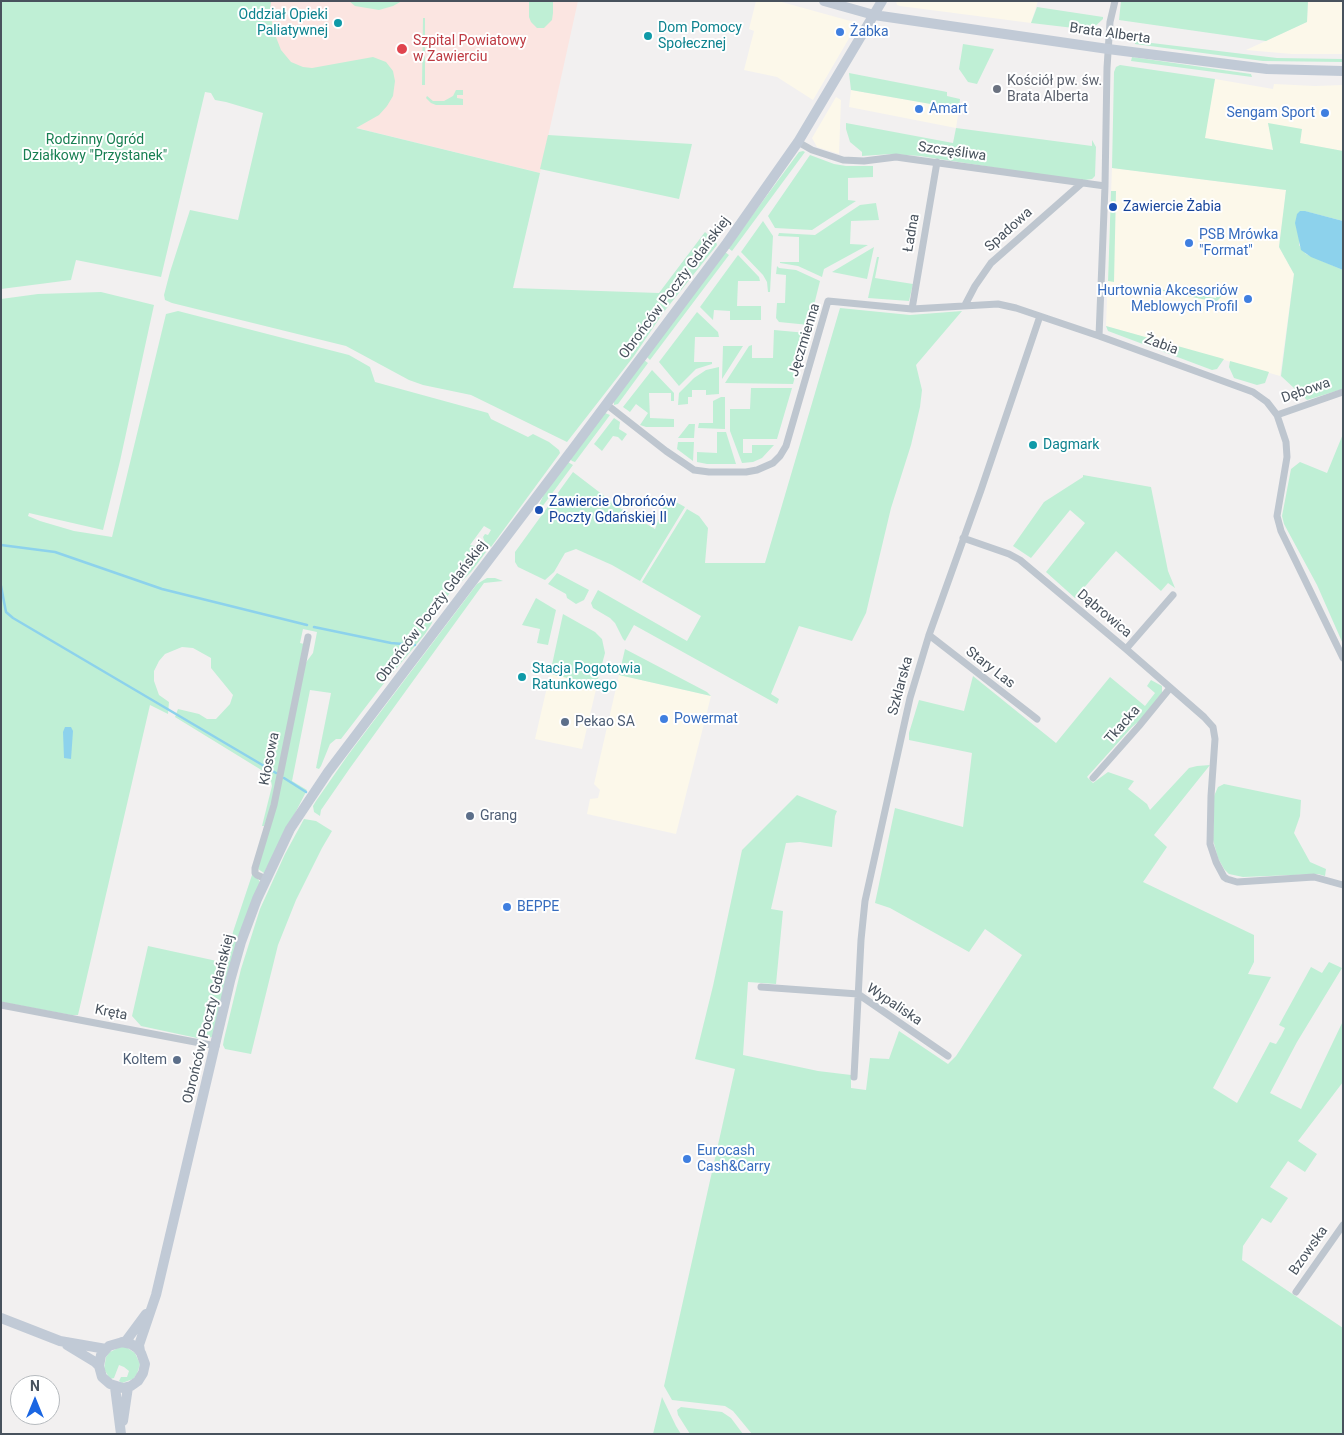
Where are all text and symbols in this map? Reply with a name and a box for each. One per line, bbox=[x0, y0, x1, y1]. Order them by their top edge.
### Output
place label: Oddział Opieki Paliatywnej bbox=[239, 7, 328, 40]
marker: Oddział Opieki Paliatywnej bbox=[332, 17, 344, 29]
place label: Dom Pomocy Społecznej bbox=[658, 20, 742, 52]
street label: Brata Alberta bbox=[1068, 20, 1152, 48]
place label: Żabka bbox=[850, 24, 889, 40]
marker: Żabka bbox=[834, 26, 846, 38]
marker: Dom Pomocy Społecznej bbox=[642, 30, 654, 42]
place label: Szpital Powiatowy w Zawierciu bbox=[413, 33, 526, 65]
marker: Szpital Powiatowy w Zawierciu bbox=[395, 42, 409, 56]
place label: Kościół pw. św. Brata Alberta bbox=[1007, 73, 1102, 105]
marker: Kościół pw. św. Brata Alberta bbox=[991, 83, 1003, 95]
place label: Amart bbox=[929, 101, 968, 117]
marker: Amart bbox=[913, 103, 925, 115]
place label: Sengam Sport bbox=[1226, 105, 1315, 121]
marker: Sengam Sport bbox=[1319, 107, 1331, 119]
park label: Rodzinny Ogród Działkowy "Przystanek" bbox=[23, 132, 167, 164]
street label: Szczęśliwa bbox=[917, 139, 987, 165]
place label: Zawiercie Żabia bbox=[1123, 199, 1221, 215]
marker: Zawiercie Żabia bbox=[1107, 201, 1119, 213]
street label: Spadowa bbox=[982, 204, 1036, 256]
street label: Obrońców Poczty Gdańskiej bbox=[616, 213, 734, 363]
street label: Ładna bbox=[900, 213, 924, 253]
place label: PSB Mrówka "Format" bbox=[1199, 227, 1278, 260]
marker: PSB Mrówka "Format" bbox=[1183, 237, 1195, 249]
place label: Hurtownia Akcesoriów Meblowych Profil bbox=[1097, 283, 1238, 316]
marker: Hurtownia Akcesoriów Meblowych Profil bbox=[1242, 293, 1254, 305]
street label: Jęczmienna bbox=[786, 301, 824, 379]
street label: Żabia bbox=[1142, 331, 1180, 359]
street label: Dębowa bbox=[1279, 375, 1333, 407]
place label: Dagmark bbox=[1043, 437, 1099, 453]
marker: Dagmark bbox=[1027, 439, 1039, 451]
place label: Zawiercie Obrońców Poczty Gdańskiej II bbox=[549, 494, 676, 526]
marker: Zawiercie Obrońców Poczty Gdańskiej II bbox=[533, 504, 545, 516]
street label: Obrońców Poczty Gdańskiej bbox=[373, 537, 491, 687]
street label: Dąbrowica bbox=[1073, 586, 1135, 642]
street label: Stary Las bbox=[962, 644, 1018, 692]
street label: Szklarska bbox=[885, 655, 917, 717]
place label: Stacja Pogotowia Ratunkowego bbox=[532, 661, 641, 694]
marker: Stacja Pogotowia Ratunkowego bbox=[516, 671, 528, 683]
street label: Tkacka bbox=[1102, 702, 1144, 748]
place label: Powermat bbox=[674, 711, 738, 727]
marker: Powermat bbox=[658, 713, 670, 725]
place label: Pekao SA bbox=[575, 714, 635, 730]
marker: Pekao SA bbox=[559, 716, 571, 728]
street label: Kłosowa bbox=[257, 731, 283, 787]
place label: Grang bbox=[480, 808, 517, 824]
marker: Grang bbox=[464, 810, 476, 822]
place label: BEPPE bbox=[517, 899, 559, 915]
marker: BEPPE bbox=[501, 901, 513, 913]
street label: Obrońców Poczty Gdańskiej bbox=[180, 933, 238, 1105]
street label: Wypaliska bbox=[863, 980, 925, 1030]
street label: Kręta bbox=[93, 1002, 129, 1024]
place label: Koltem bbox=[123, 1052, 167, 1068]
marker: Koltem bbox=[171, 1054, 183, 1066]
place label: Eurocash Cash&Carry bbox=[697, 1143, 770, 1176]
marker: Eurocash Cash&Carry bbox=[681, 1153, 693, 1165]
street label: Bzowska bbox=[1286, 1223, 1332, 1279]
north arrow bbox=[10, 1375, 60, 1425]
text: N bbox=[30, 1378, 40, 1394]

